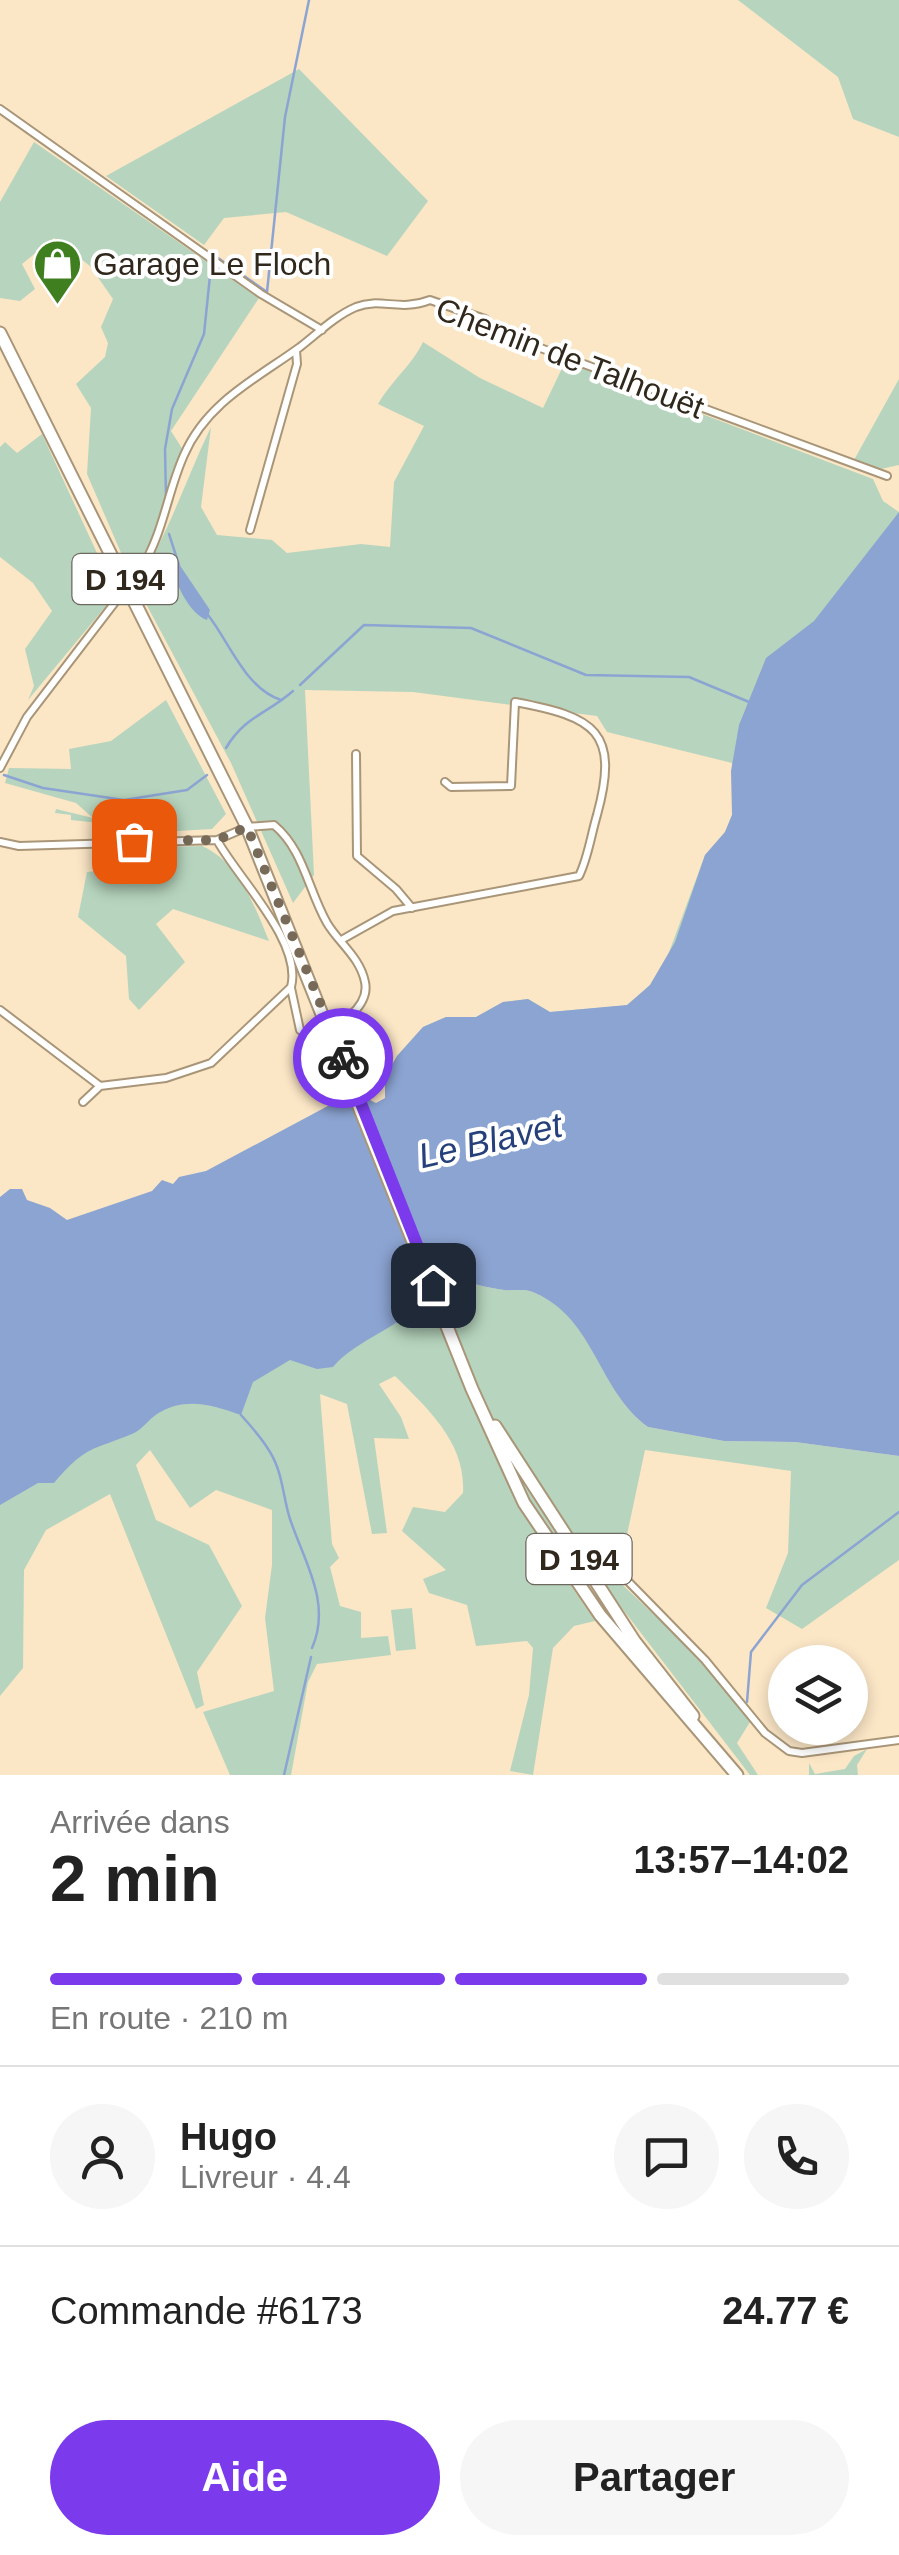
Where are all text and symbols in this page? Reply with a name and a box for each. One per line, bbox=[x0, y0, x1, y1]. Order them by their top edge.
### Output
shop icon: Garage Le Floch bbox=[32, 238, 84, 306]
place label: Garage Le Floch bbox=[93, 246, 331, 282]
street label: Chemin de Talhouët bbox=[431, 290, 709, 426]
road number: D 194 bbox=[72, 554, 178, 604]
pin bbox=[92, 799, 177, 884]
icon: bag bbox=[107, 814, 162, 869]
courier bbox=[293, 1008, 393, 1108]
icon: bike bbox=[316, 1031, 371, 1086]
water label: Le Blavet bbox=[415, 1104, 567, 1175]
pin bbox=[391, 1243, 476, 1328]
icon: home bbox=[406, 1258, 461, 1313]
road number: D 194 bbox=[526, 1534, 632, 1584]
map controls bbox=[768, 1645, 868, 1745]
button: layers bbox=[768, 1645, 868, 1745]
text: Arrivée dans bbox=[50, 1804, 230, 1840]
text: 13:57–14:02 bbox=[633, 1839, 849, 1881]
text: 2 min bbox=[50, 1842, 220, 1915]
text: En route · 210 m bbox=[50, 2000, 288, 2036]
button: person bbox=[50, 2104, 155, 2209]
button: chat bbox=[614, 2104, 719, 2209]
button: phone bbox=[744, 2104, 849, 2209]
text: Hugo bbox=[180, 2116, 277, 2158]
text: Livreur · 4.4 bbox=[180, 2159, 351, 2195]
text: Commande #6173 bbox=[50, 2290, 363, 2332]
text: 24.77 € bbox=[722, 2290, 849, 2332]
button: Aide bbox=[50, 2420, 440, 2535]
button: Partager bbox=[460, 2420, 849, 2535]

